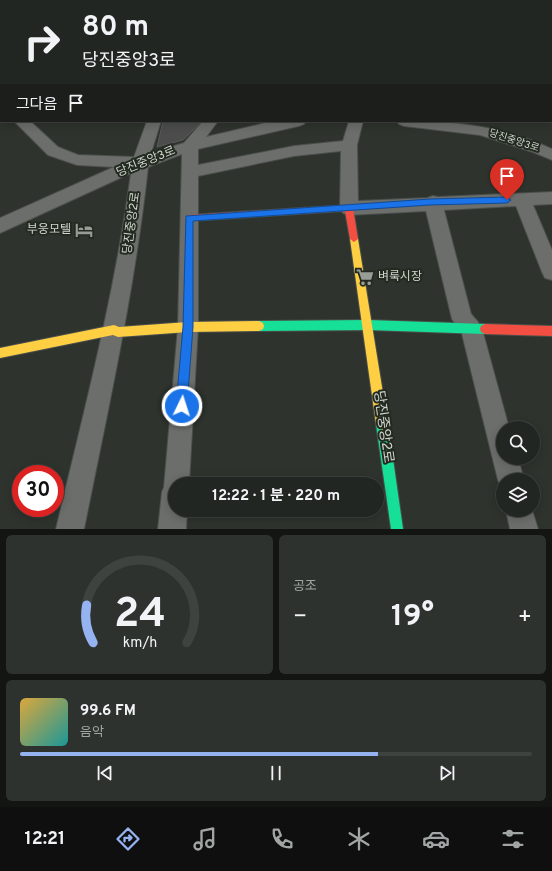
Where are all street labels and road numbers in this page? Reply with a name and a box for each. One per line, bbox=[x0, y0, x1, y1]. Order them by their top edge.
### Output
street label: 당진중앙3로 bbox=[487, 127, 541, 155]
street label: 당진중앙3로 bbox=[114, 143, 178, 181]
street label: 당진중앙2로 bbox=[120, 191, 144, 255]
street label: 당진중앙2로 bbox=[370, 390, 397, 464]

